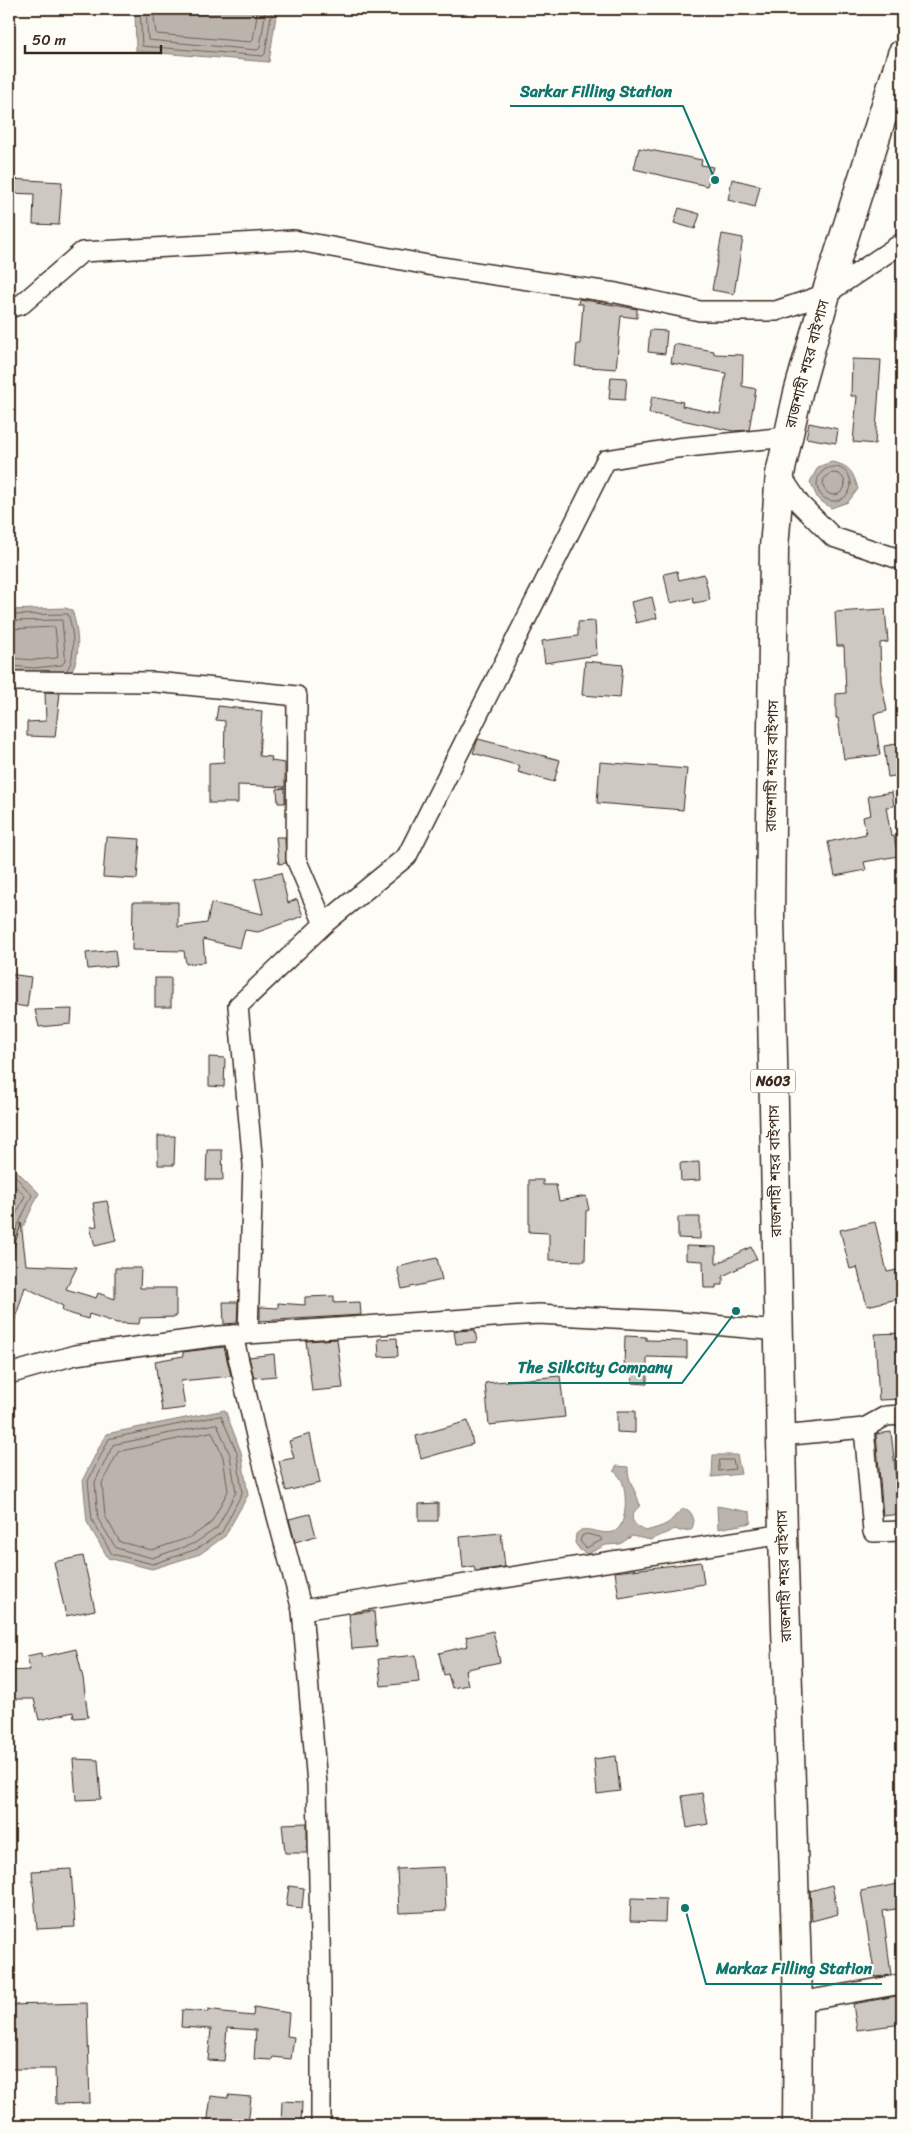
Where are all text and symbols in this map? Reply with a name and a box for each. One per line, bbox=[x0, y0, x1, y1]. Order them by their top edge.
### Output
scale bar bbox=[25, 22, 161, 54]
text: 50 m bbox=[32, 27, 67, 53]
callout: Sarkar Filling Station bbox=[510, 75, 683, 106]
text: Sarkar Filling Station bbox=[519, 77, 672, 106]
street label: রাজশাহী শহর বাইপাস bbox=[777, 296, 837, 432]
street label: রাজশাহী শহর বাইপাস bbox=[758, 699, 786, 833]
road number: N603 bbox=[750, 1070, 796, 1092]
street label: রাজশাহী শহর বাইপাস bbox=[761, 1104, 789, 1238]
callout: The SilkCity Company bbox=[508, 1352, 682, 1383]
text: The SilkCity Company bbox=[518, 1353, 673, 1382]
street label: রাজশাহী শহর বাইপাস bbox=[769, 1509, 799, 1643]
callout: Markaz Filling Station bbox=[706, 1953, 882, 1984]
text: Markaz Filling Station bbox=[715, 1954, 872, 1983]

